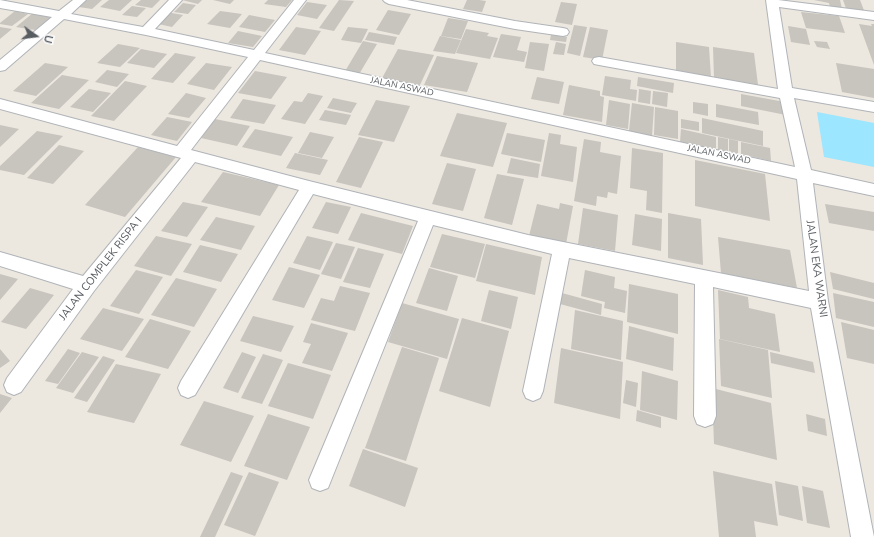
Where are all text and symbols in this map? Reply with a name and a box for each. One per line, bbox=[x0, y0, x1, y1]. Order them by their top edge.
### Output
north arrow bbox=[16, 16, 56, 56]
text: U bbox=[40, 33, 56, 45]
street label: JALAN ASWAD bbox=[369, 75, 435, 99]
street label: JALAN ASWAD bbox=[686, 143, 752, 167]
street label: JALAN COMPLEK RISPA I bbox=[57, 215, 145, 323]
street label: JALAN EKA WARNI bbox=[803, 220, 829, 318]

